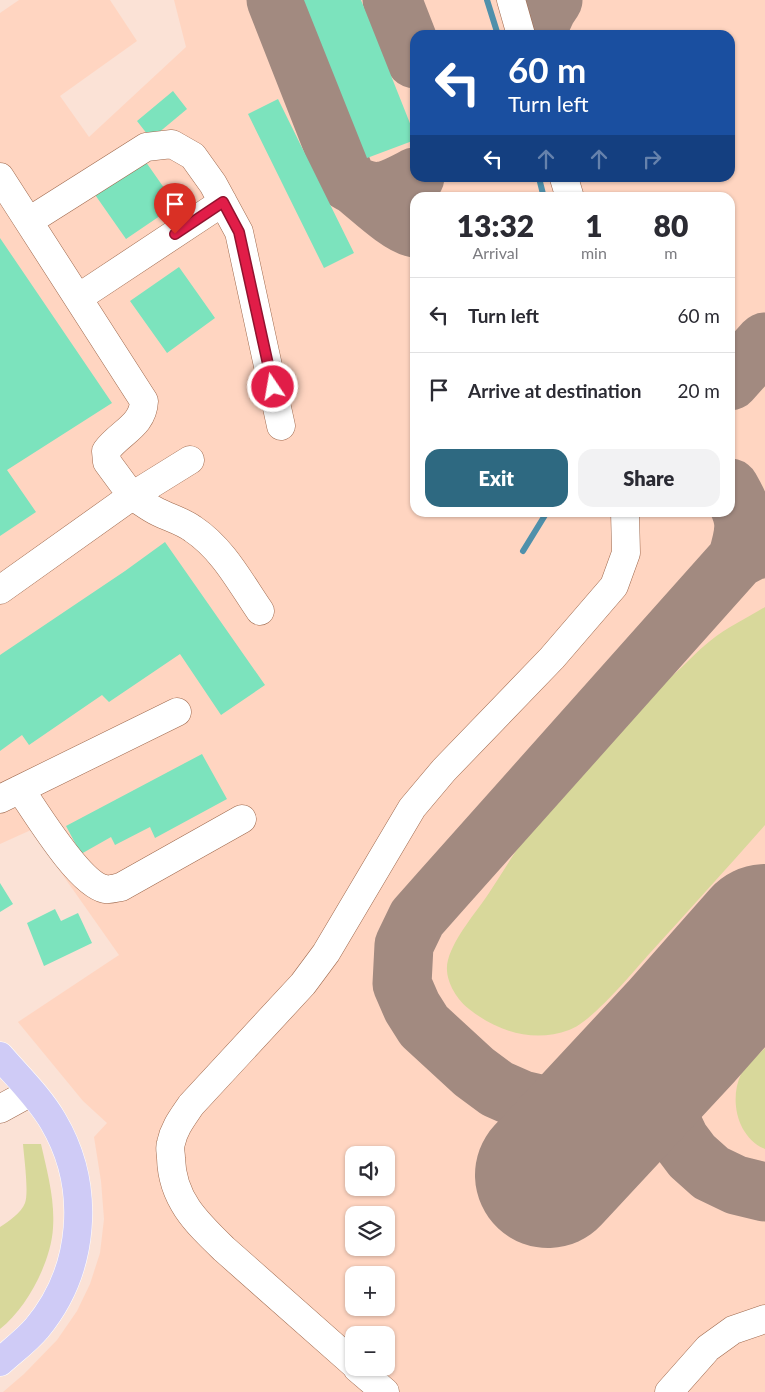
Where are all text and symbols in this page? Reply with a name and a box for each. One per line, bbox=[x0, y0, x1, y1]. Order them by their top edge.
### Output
text: 60 m bbox=[508, 48, 586, 90]
icon: left bbox=[425, 50, 490, 115]
text: Turn left bbox=[508, 90, 589, 117]
icon: left bbox=[479, 145, 507, 173]
icon: ahead bbox=[532, 145, 560, 173]
icon: ahead bbox=[585, 145, 613, 173]
icon: right bbox=[638, 145, 666, 173]
pin bbox=[154, 183, 196, 234]
icon: arrive bbox=[161, 190, 189, 218]
text: 13:32 bbox=[457, 207, 534, 243]
text: 1 bbox=[585, 207, 603, 243]
text: 80 bbox=[654, 207, 688, 243]
text: Arrival bbox=[472, 243, 519, 262]
text: min bbox=[581, 243, 607, 262]
text: m bbox=[664, 243, 678, 262]
icon: left bbox=[425, 301, 453, 329]
text: Turn left bbox=[468, 304, 539, 327]
text: 60 m bbox=[677, 304, 720, 327]
position arrow bbox=[246, 360, 298, 412]
icon: arrive bbox=[425, 376, 453, 404]
text: Arrive at destination bbox=[468, 379, 641, 402]
text: 20 m bbox=[677, 379, 720, 402]
button: Exit bbox=[425, 449, 568, 507]
button: Share bbox=[578, 449, 720, 507]
map controls bbox=[345, 1146, 395, 1376]
button: sound bbox=[345, 1146, 395, 1196]
button: layers bbox=[345, 1206, 395, 1256]
button: + bbox=[345, 1266, 395, 1316]
button: − bbox=[345, 1326, 395, 1376]

